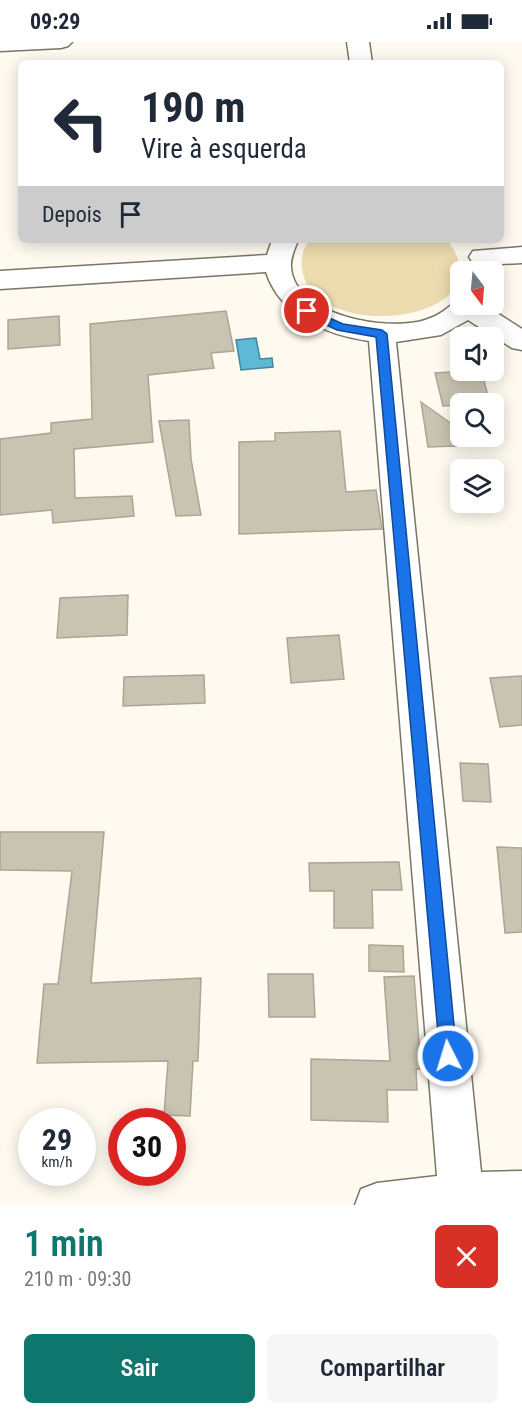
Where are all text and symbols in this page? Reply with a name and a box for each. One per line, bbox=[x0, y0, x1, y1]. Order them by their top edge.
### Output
text: 09:29 bbox=[30, 9, 81, 34]
text: 190 m bbox=[141, 83, 246, 132]
icon: left bbox=[42, 84, 120, 162]
text: Vire à esquerda bbox=[141, 133, 307, 165]
icon: arrive bbox=[114, 198, 147, 231]
text: Depois bbox=[42, 202, 102, 227]
north arrow bbox=[450, 261, 504, 315]
map controls bbox=[450, 261, 504, 513]
pin bbox=[281, 285, 332, 336]
icon: arrive bbox=[290, 294, 323, 327]
button: sound bbox=[450, 327, 504, 381]
button: search bbox=[450, 393, 504, 447]
button: layers bbox=[450, 459, 504, 513]
position arrow bbox=[416, 1024, 480, 1088]
speed limit sign: 30 bbox=[108, 1108, 186, 1186]
text: 29 bbox=[42, 1122, 72, 1157]
text: km/h bbox=[42, 1153, 72, 1171]
text: 1 min bbox=[24, 1223, 104, 1265]
button: close bbox=[435, 1225, 498, 1288]
text: 210 m · 09:30 bbox=[24, 1267, 131, 1291]
button: Sair bbox=[24, 1334, 255, 1403]
button: Compartilhar bbox=[267, 1334, 498, 1403]

